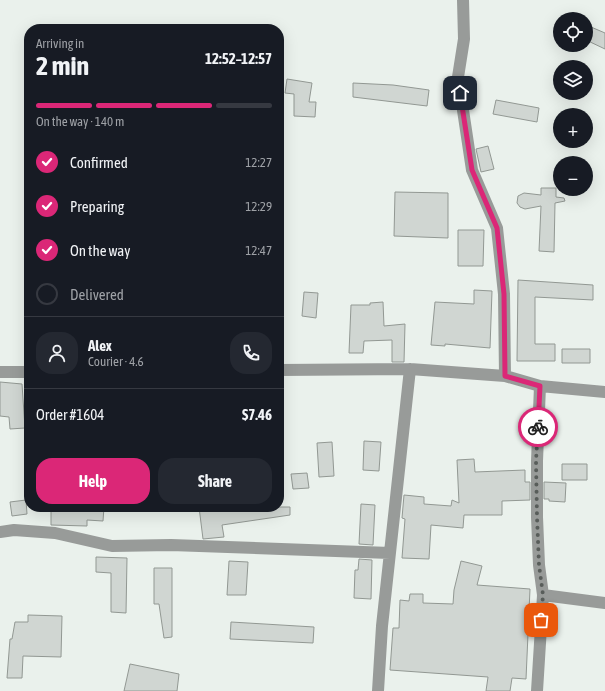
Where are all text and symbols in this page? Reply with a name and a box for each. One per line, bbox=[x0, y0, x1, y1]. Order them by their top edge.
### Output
map controls bbox=[553, 12, 593, 196]
button: locate bbox=[553, 12, 593, 52]
text: Arriving in bbox=[36, 36, 84, 51]
text: 12:52–12:57 bbox=[205, 50, 272, 67]
text: 2 min bbox=[36, 51, 89, 81]
button: layers bbox=[553, 60, 593, 100]
pin bbox=[443, 76, 477, 110]
icon: home bbox=[449, 82, 471, 104]
button: + bbox=[553, 108, 593, 148]
text: On the way · 140 m bbox=[36, 114, 124, 129]
icon: check bbox=[36, 151, 58, 173]
text: Confirmed bbox=[70, 154, 128, 171]
text: 12:27 bbox=[245, 155, 272, 170]
button: − bbox=[553, 156, 593, 196]
icon: check bbox=[36, 195, 58, 217]
text: Preparing bbox=[70, 198, 124, 215]
text: 12:29 bbox=[245, 199, 272, 214]
icon: check bbox=[36, 239, 58, 261]
text: On the way bbox=[70, 242, 131, 259]
text: 12:47 bbox=[245, 243, 272, 258]
text: Delivered bbox=[70, 286, 124, 303]
button: person bbox=[36, 332, 78, 374]
button: phone bbox=[230, 332, 272, 374]
text: Alex bbox=[88, 337, 112, 354]
text: Courier · 4.6 bbox=[88, 354, 144, 369]
text: Order #1604 bbox=[36, 406, 104, 423]
text: $7.46 bbox=[242, 406, 272, 423]
courier bbox=[518, 407, 558, 447]
icon: bike bbox=[527, 416, 549, 438]
button: Help bbox=[36, 458, 150, 504]
button: Share bbox=[158, 458, 272, 504]
pin bbox=[524, 603, 558, 637]
icon: bag bbox=[530, 609, 552, 631]

